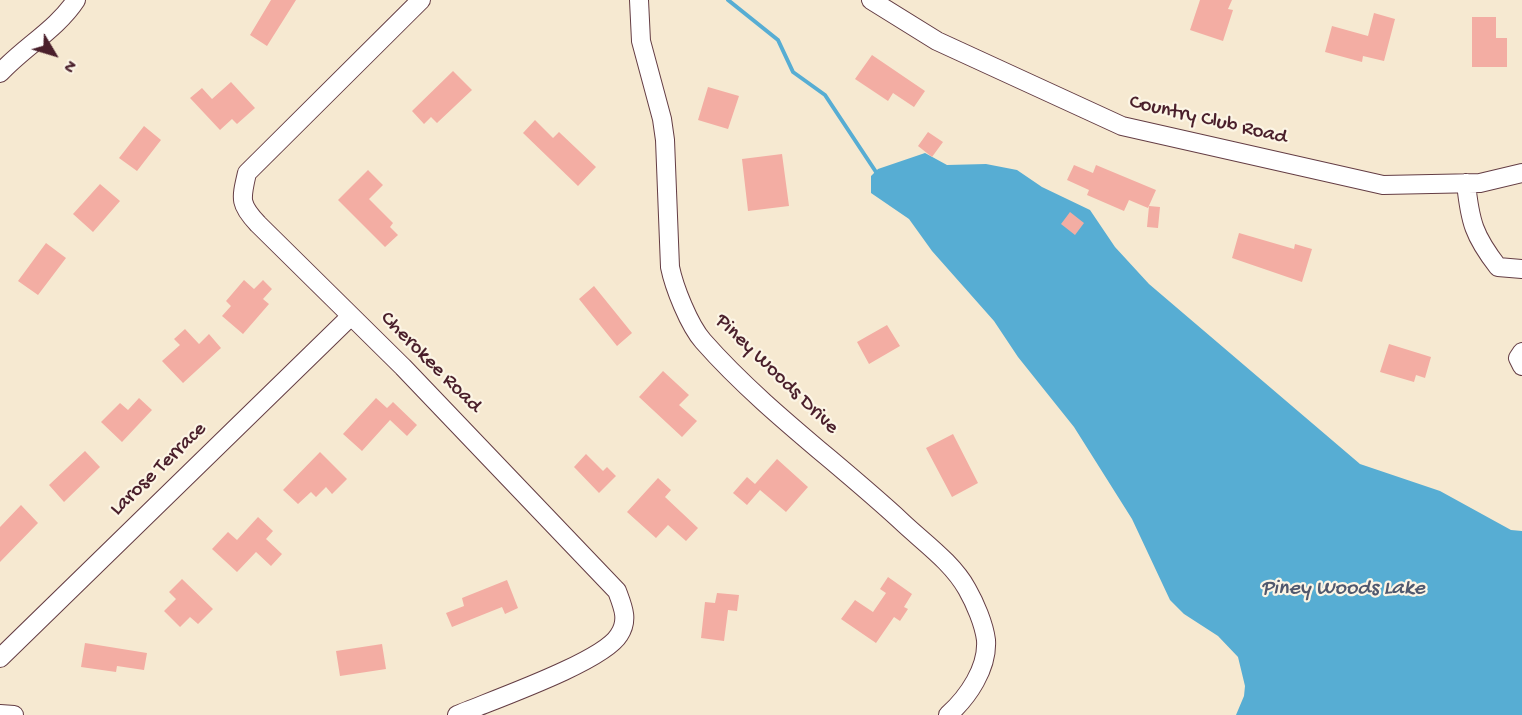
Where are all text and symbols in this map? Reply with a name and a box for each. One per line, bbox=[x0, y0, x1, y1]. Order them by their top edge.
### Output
north arrow bbox=[24, 24, 84, 84]
text: N bbox=[58, 55, 79, 75]
street label: Country Club Road bbox=[1127, 91, 1289, 151]
street label: Cherokee Road bbox=[374, 307, 486, 419]
street label: Piney Woods Drive bbox=[709, 309, 843, 441]
street label: Larose Terrace bbox=[105, 418, 213, 522]
water label: Piney Woods Lake bbox=[1261, 577, 1425, 603]

